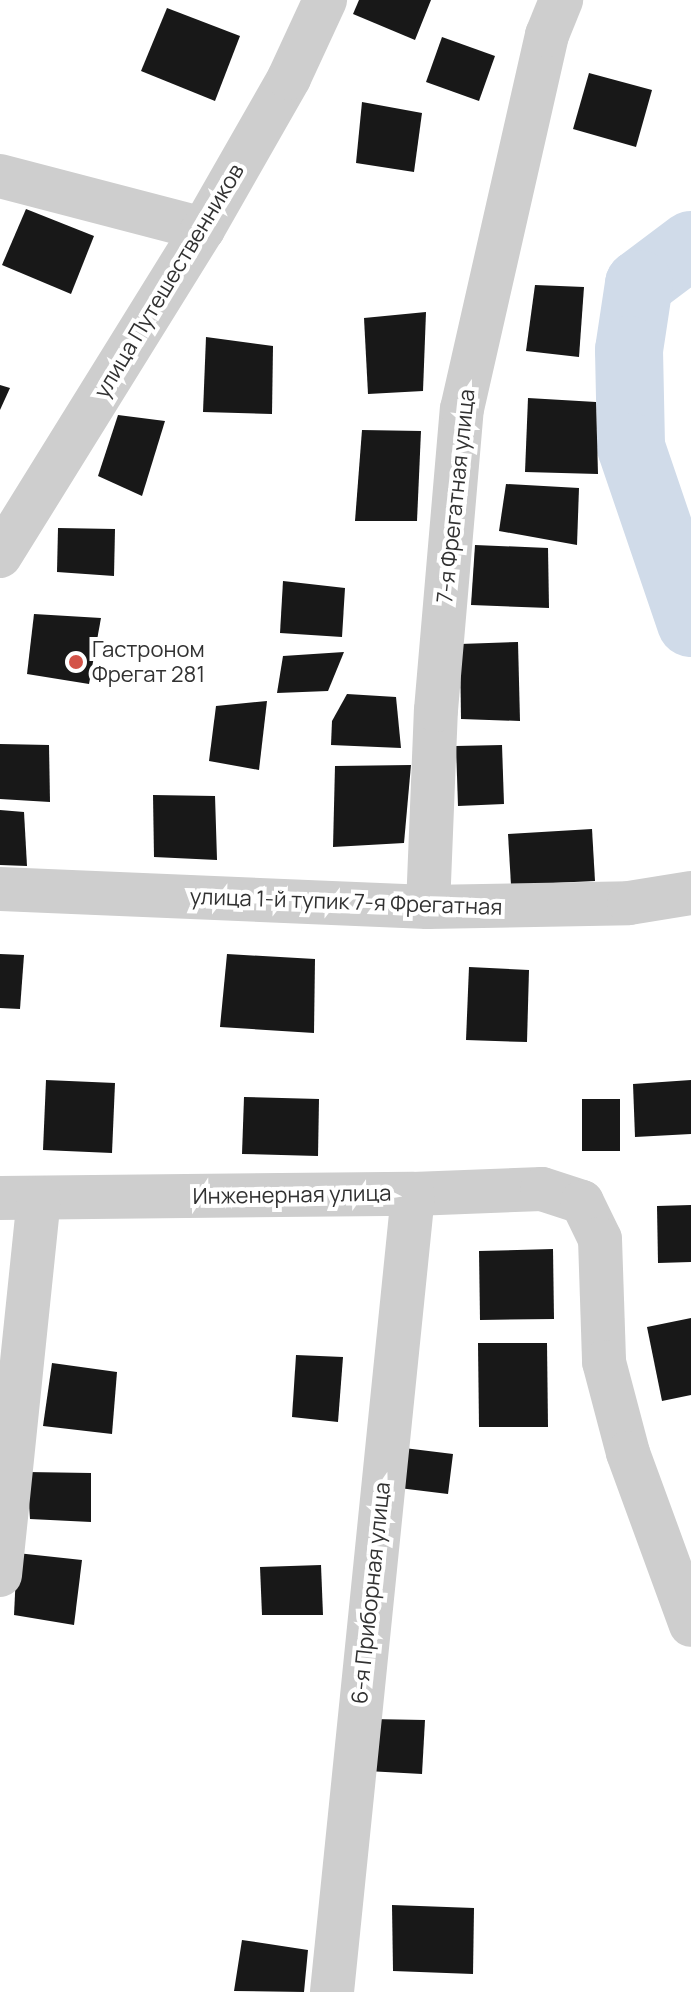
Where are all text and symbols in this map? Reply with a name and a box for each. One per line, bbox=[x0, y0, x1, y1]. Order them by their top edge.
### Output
street label: улица Путешественников bbox=[89, 159, 249, 403]
street label: 7-я Фрегатная улица bbox=[432, 388, 480, 604]
place label: Гастроном Фрегат 281 bbox=[92, 636, 205, 688]
marker: Гастроном Фрегат 281 bbox=[67, 653, 85, 671]
street label: улица 1-й тупик 7-я Фрегатная bbox=[189, 883, 503, 921]
street label: Инженерная улица bbox=[192, 1180, 392, 1210]
street label: 6-я Приборная улица bbox=[346, 1481, 396, 1705]

